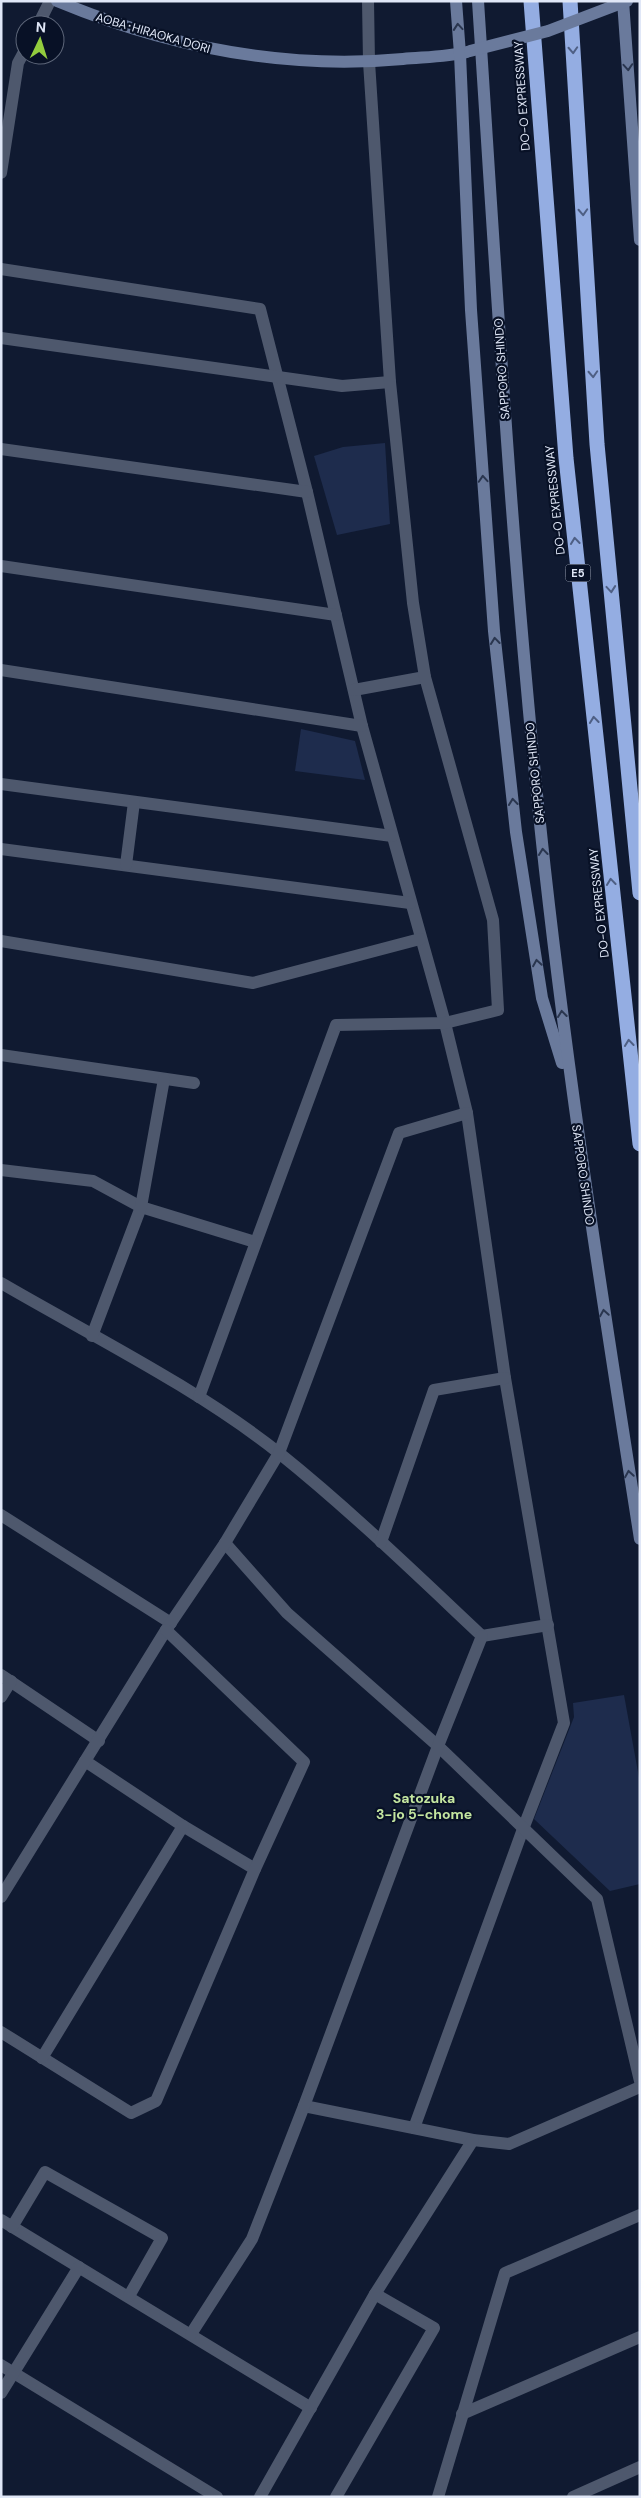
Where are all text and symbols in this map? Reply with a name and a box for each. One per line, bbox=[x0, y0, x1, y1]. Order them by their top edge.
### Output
street label: AOBA･HIRAOKA DORI bbox=[94, 9, 212, 57]
north arrow bbox=[15, 15, 65, 65]
text: N bbox=[35, 18, 47, 36]
one-way arrow bbox=[453, 23, 464, 31]
street label: DO-O EXPRESSWAY bbox=[510, 41, 534, 151]
one-way arrow bbox=[568, 46, 579, 54]
one-way arrow bbox=[622, 64, 633, 72]
one-way arrow bbox=[577, 208, 588, 216]
street label: SAPPORO SHINDO bbox=[490, 318, 514, 420]
one-way arrow bbox=[587, 371, 598, 379]
street label: DO-O EXPRESSWAY bbox=[541, 444, 569, 556]
one-way arrow bbox=[478, 474, 489, 482]
one-way arrow bbox=[569, 537, 580, 545]
road number: E5 bbox=[566, 564, 590, 582]
one-way arrow bbox=[605, 585, 616, 593]
one-way arrow bbox=[490, 636, 501, 644]
one-way arrow bbox=[589, 716, 600, 724]
street label: SAPPORO SHINDO bbox=[522, 722, 548, 824]
one-way arrow bbox=[508, 798, 519, 806]
street label: DO-O EXPRESSWAY bbox=[585, 847, 613, 959]
one-way arrow bbox=[538, 848, 549, 856]
one-way arrow bbox=[606, 877, 617, 885]
one-way arrow bbox=[532, 959, 542, 967]
one-way arrow bbox=[557, 1010, 568, 1018]
one-way arrow bbox=[624, 1039, 635, 1047]
street label: SAPPORO SHINDO bbox=[568, 1124, 598, 1226]
one-way arrow bbox=[600, 1309, 610, 1318]
one-way arrow bbox=[625, 1470, 635, 1478]
district label: Satozuka 3-jo 5-chome bbox=[376, 1789, 472, 1823]

